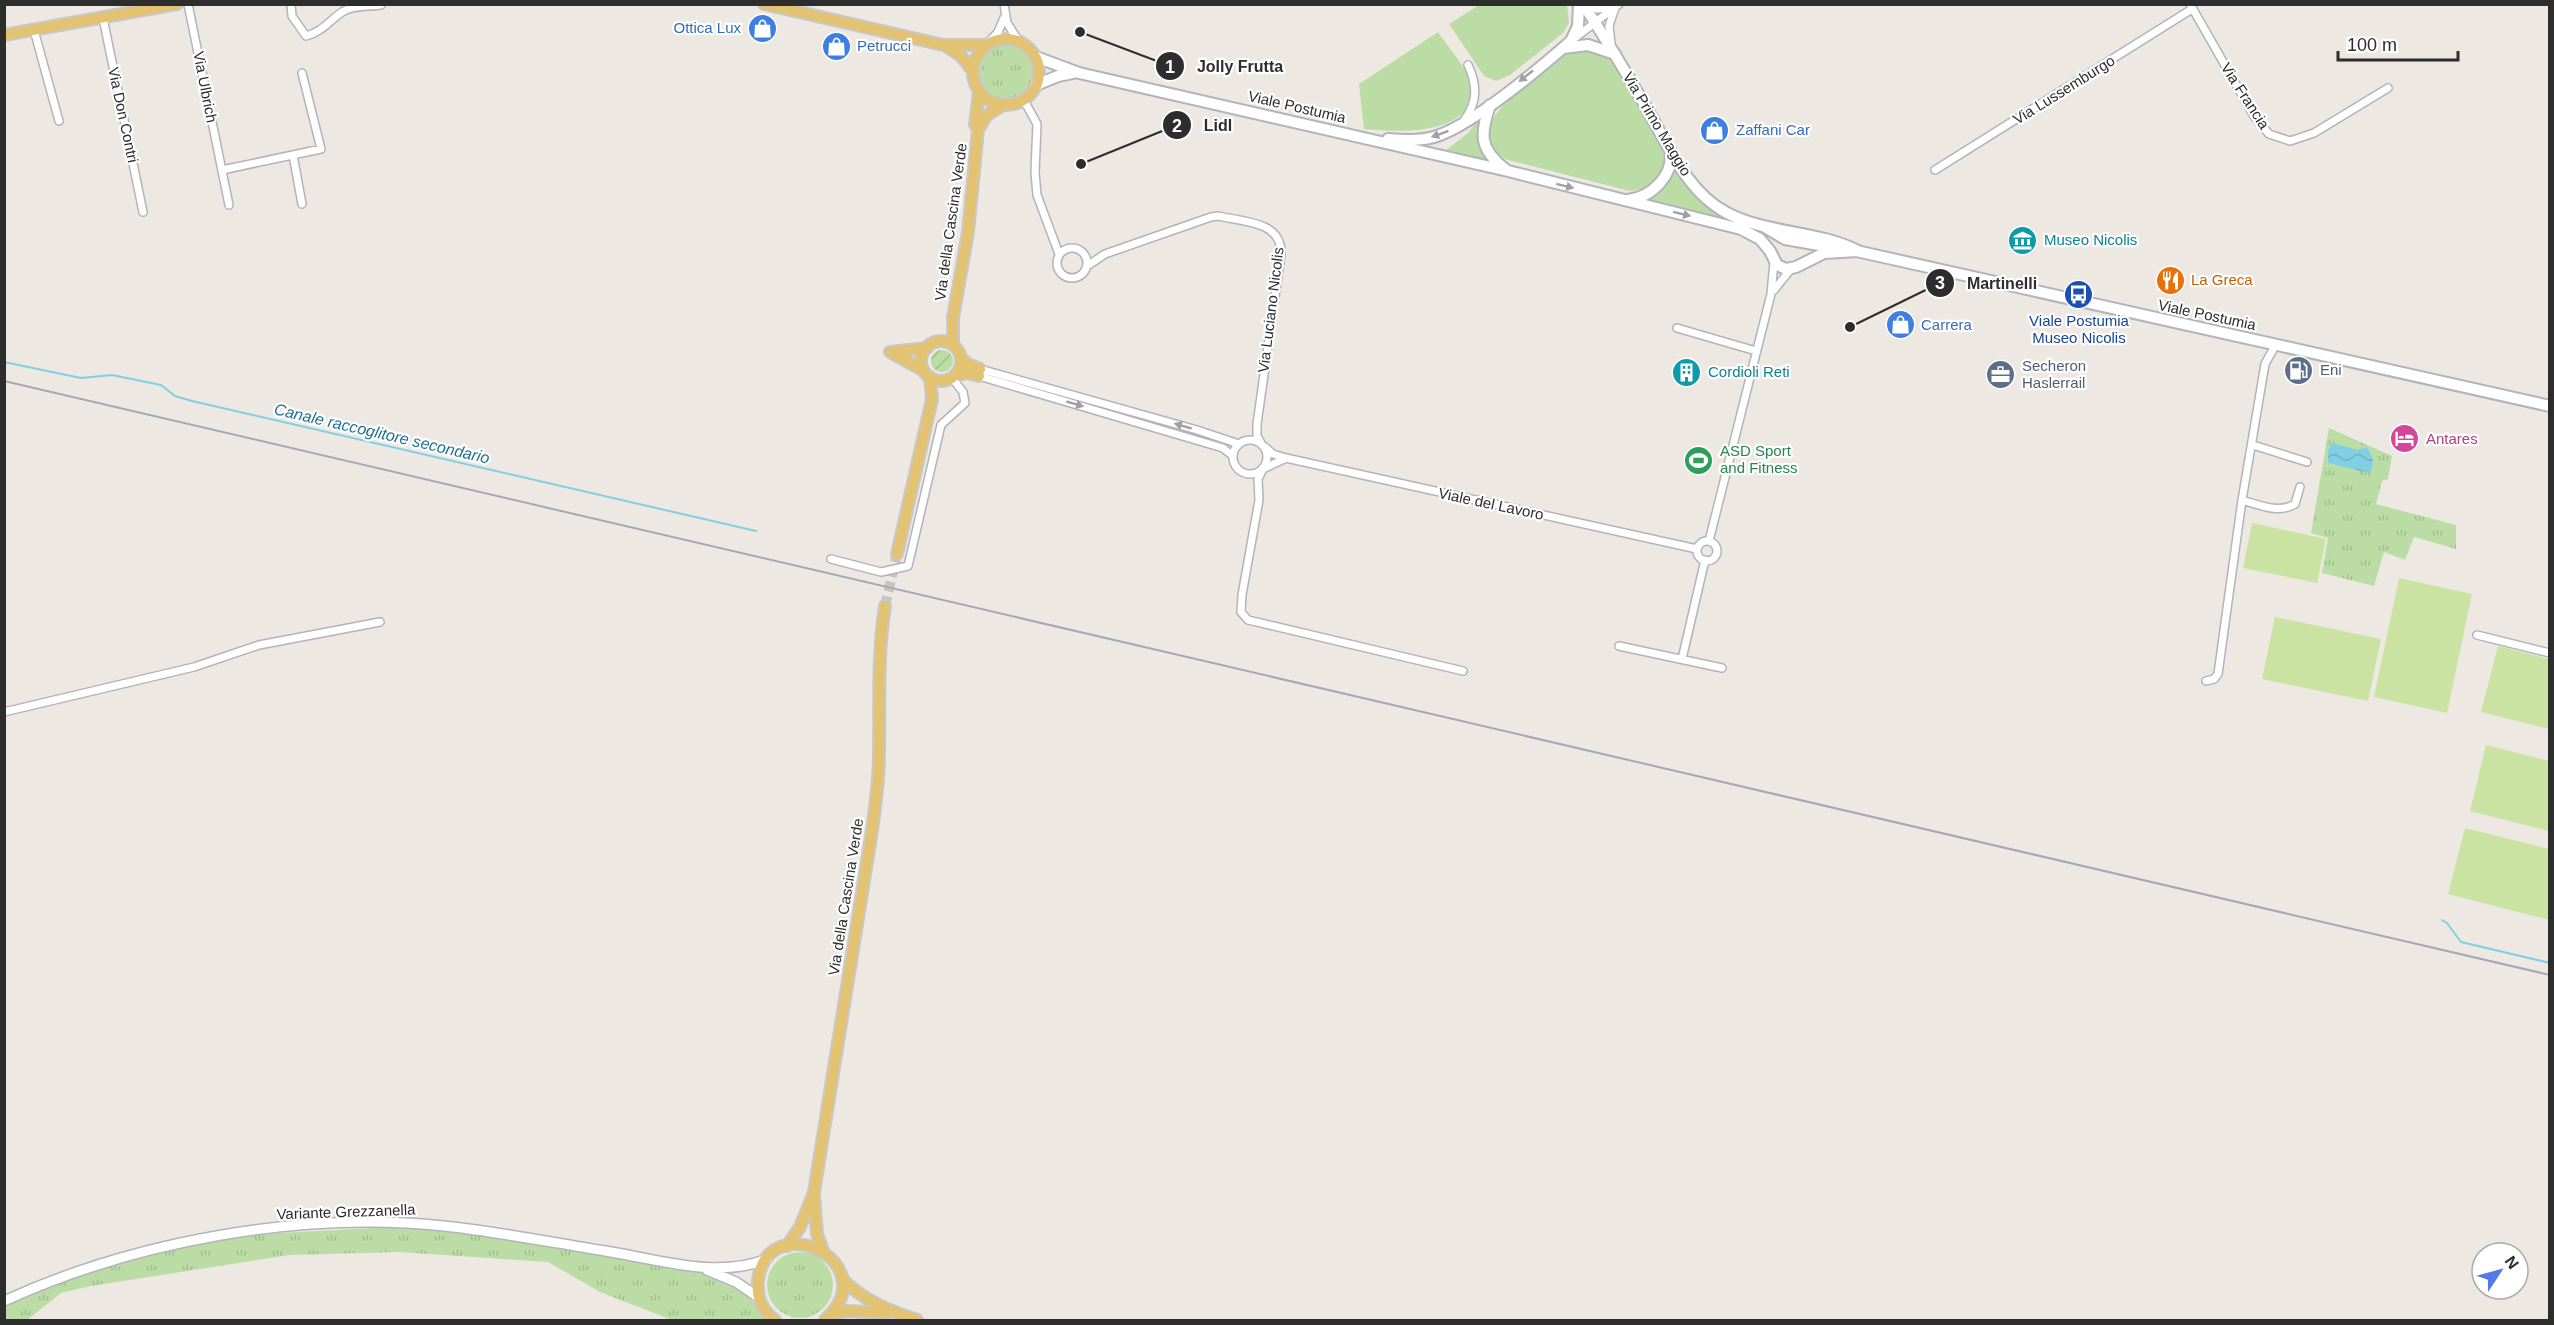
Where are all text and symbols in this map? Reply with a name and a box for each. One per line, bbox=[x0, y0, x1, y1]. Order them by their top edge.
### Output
shop icon: Ottica Lux bbox=[746, 12, 778, 44]
place label: Ottica Lux bbox=[673, 19, 741, 36]
scale bar bbox=[2338, 24, 2458, 62]
shop icon: Petrucci bbox=[820, 30, 852, 62]
text: 100 m bbox=[2347, 35, 2397, 55]
place label: Petrucci bbox=[857, 37, 911, 54]
callout: Jolly Frutta bbox=[1155, 49, 1295, 83]
street label: Via Ulbrich bbox=[190, 50, 221, 124]
street label: Via Lussemburgo bbox=[2010, 52, 2118, 128]
text: 1 bbox=[1165, 57, 1175, 77]
text: Jolly Frutta bbox=[1197, 58, 1283, 75]
street label: Via Francia bbox=[2218, 59, 2273, 133]
street label: Via Don Contri bbox=[105, 66, 142, 164]
street label: Via Primo Maggio bbox=[1620, 69, 1695, 179]
one-way arrow bbox=[1519, 70, 1534, 82]
street label: Viale Postumia bbox=[1247, 87, 1348, 126]
callout: Lidl bbox=[1162, 108, 1244, 142]
shop icon: Zaffani Car bbox=[1699, 114, 1731, 146]
text: 2 bbox=[1172, 116, 1182, 136]
text: Lidl bbox=[1204, 117, 1232, 134]
place label: Zaffani Car bbox=[1736, 121, 1810, 138]
one-way arrow bbox=[1431, 129, 1449, 139]
street label: Via della Cascina Verde bbox=[931, 142, 970, 302]
one-way arrow bbox=[1556, 181, 1574, 191]
one-way arrow bbox=[1673, 209, 1691, 219]
museum icon: Museo Nicolis bbox=[2007, 224, 2039, 256]
place label: Museo Nicolis bbox=[2044, 231, 2137, 248]
street label: Via Luciano Nicolis bbox=[1254, 246, 1287, 374]
restaurant icon: La Greca bbox=[2154, 264, 2186, 296]
callout: Martinelli bbox=[1925, 266, 2050, 300]
place label: La Greca bbox=[2191, 271, 2253, 288]
text: 3 bbox=[1935, 273, 1945, 293]
text: Martinelli bbox=[1967, 275, 2037, 292]
bus stop icon: Viale Postumia Museo Nicolis bbox=[2063, 278, 2095, 310]
street label: Viale Postumia bbox=[2157, 296, 2258, 333]
shop icon: Carrera bbox=[1884, 309, 1916, 341]
place label: Viale Postumia Museo Nicolis bbox=[2029, 312, 2130, 346]
place label: Carrera bbox=[1921, 316, 1973, 333]
fuel station icon: Eni bbox=[2283, 354, 2315, 386]
building icon: Cordioli Reti bbox=[1671, 356, 1703, 388]
place label: Secheron Haslerrail bbox=[2022, 357, 2086, 391]
office icon: Secheron Haslerrail bbox=[1985, 359, 2017, 391]
place label: Eni bbox=[2320, 361, 2342, 378]
place label: Cordioli Reti bbox=[1708, 363, 1790, 380]
water label: Canale raccoglitore secondario bbox=[273, 400, 491, 467]
one-way arrow bbox=[1066, 400, 1084, 409]
one-way arrow bbox=[1174, 421, 1192, 430]
hotel icon: Antares bbox=[2389, 423, 2421, 455]
place label: Antares bbox=[2426, 430, 2478, 447]
place label: ASD Sport and Fitness bbox=[1720, 442, 1798, 476]
sports icon: ASD Sport and Fitness bbox=[1683, 444, 1715, 476]
street label: Viale del Lavoro bbox=[1437, 484, 1545, 523]
street label: Via della Cascina Verde bbox=[825, 817, 866, 977]
street label: Variante Grezzanella bbox=[276, 1201, 416, 1222]
north arrow bbox=[2470, 1241, 2530, 1301]
text: N bbox=[2501, 1253, 2522, 1272]

